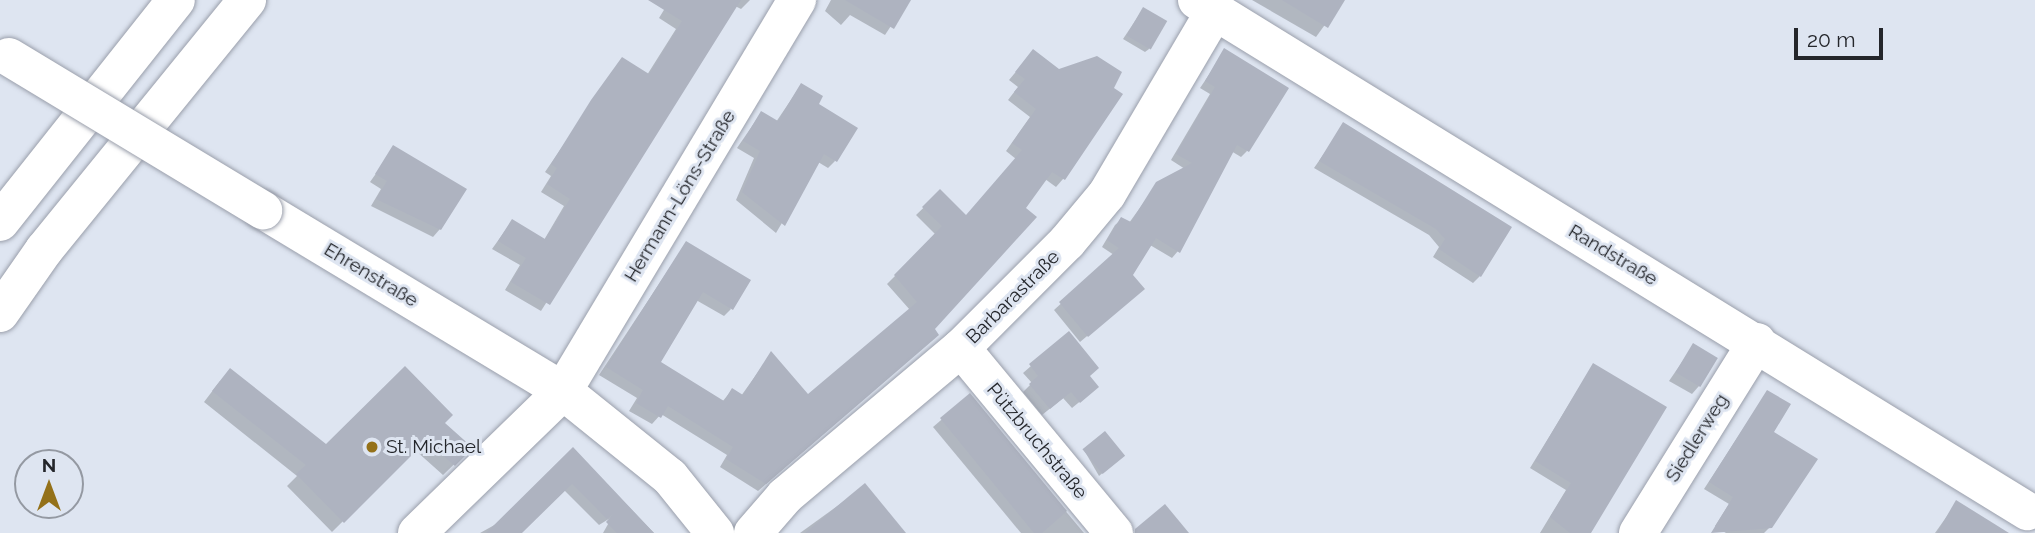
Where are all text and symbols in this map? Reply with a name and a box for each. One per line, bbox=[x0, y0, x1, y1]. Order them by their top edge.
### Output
scale bar bbox=[1797, 14, 1886, 58]
text: 20 m bbox=[1807, 27, 1855, 52]
street label: Hermann-Löns-Straße bbox=[620, 106, 740, 286]
street label: Randstraße bbox=[1564, 220, 1662, 290]
street label: Ehrenstraße bbox=[320, 238, 422, 312]
street label: Barbarastraße bbox=[961, 245, 1065, 349]
street label: Pützbruchstraße bbox=[982, 378, 1092, 504]
street label: Siedlerweg bbox=[1661, 390, 1733, 486]
place label: St. Michael bbox=[386, 436, 481, 458]
marker: St. Michael bbox=[364, 439, 380, 455]
north arrow bbox=[14, 449, 84, 519]
text: N bbox=[42, 454, 56, 476]

